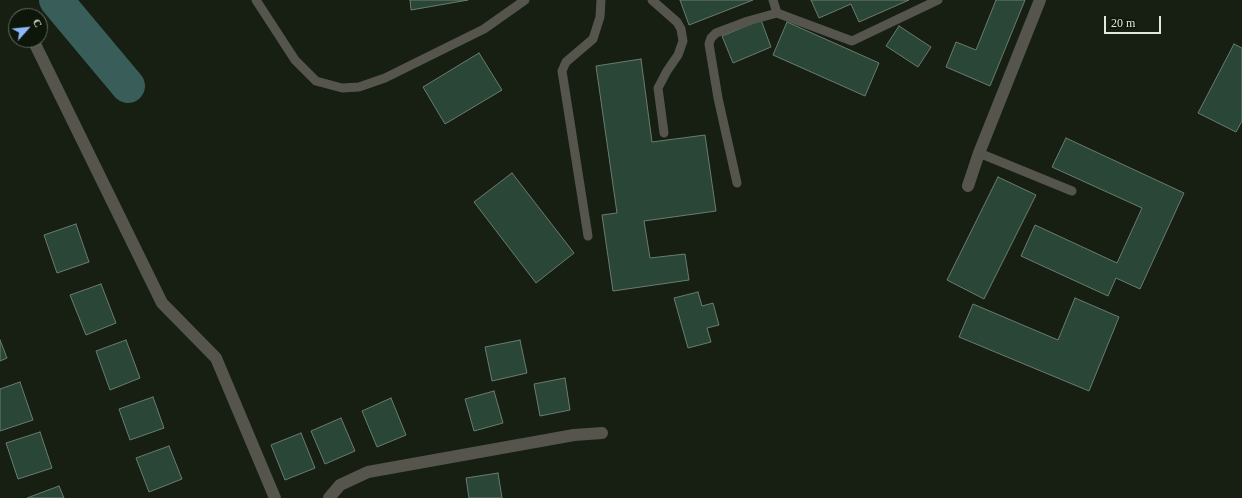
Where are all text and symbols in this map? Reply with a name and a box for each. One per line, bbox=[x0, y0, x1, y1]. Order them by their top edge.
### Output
north arrow bbox=[8, 8, 48, 48]
scale bar bbox=[1106, 8, 1163, 34]
text: 20 m bbox=[1111, 16, 1135, 30]
text: С bbox=[31, 17, 45, 29]

